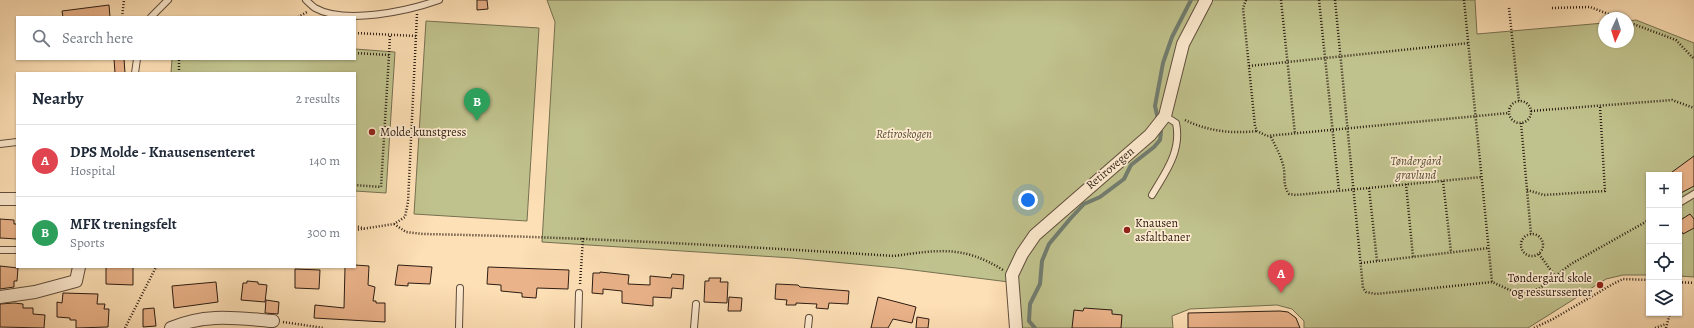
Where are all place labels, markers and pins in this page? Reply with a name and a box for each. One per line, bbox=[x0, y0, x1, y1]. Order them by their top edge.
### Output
pin: B bbox=[464, 88, 490, 121]
place label: Molde kunstgress bbox=[380, 124, 467, 140]
marker: Molde kunstgress bbox=[367, 127, 377, 137]
place label: Knausen asfaltbaner bbox=[1135, 215, 1190, 245]
marker: Knausen asfaltbaner bbox=[1122, 225, 1132, 235]
pin: A bbox=[1268, 260, 1294, 293]
place label: Tøndergård skole og ressurssenter bbox=[1508, 270, 1592, 300]
marker: Tøndergård skole og ressurssenter bbox=[1595, 280, 1605, 290]

